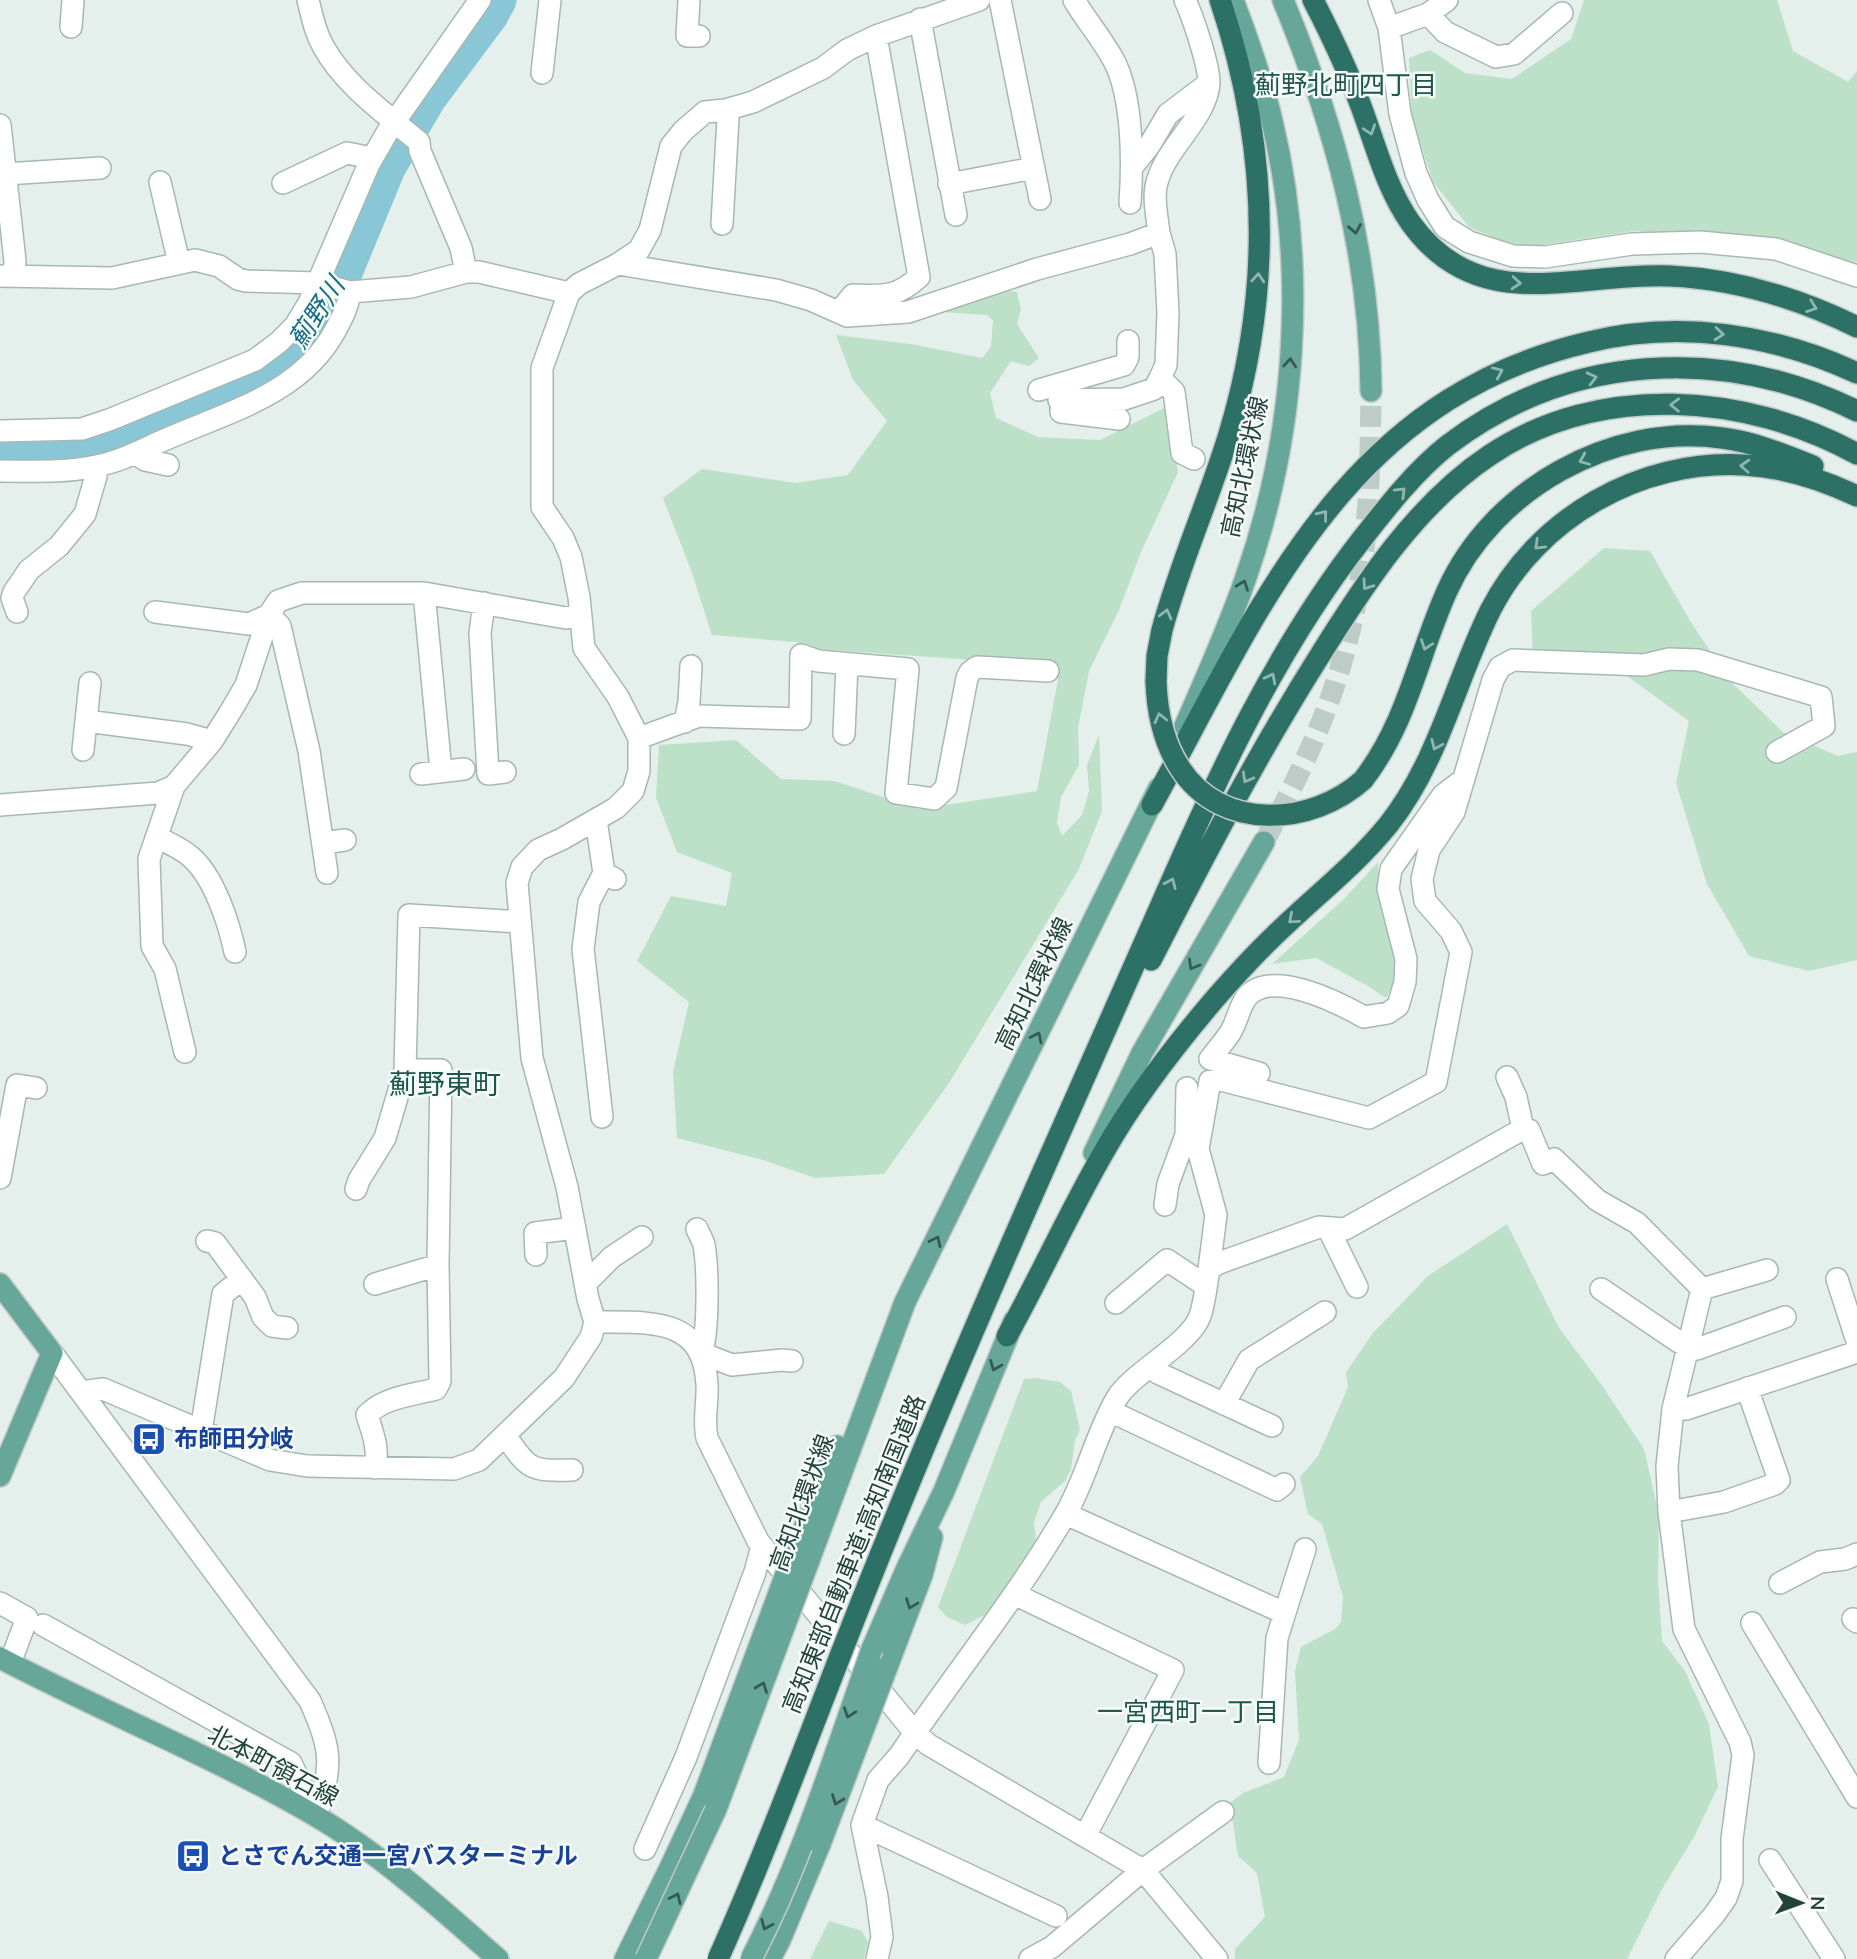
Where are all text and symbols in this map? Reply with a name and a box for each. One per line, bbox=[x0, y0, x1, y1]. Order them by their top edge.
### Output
district label: 薊野北町四丁目 bbox=[1255, 68, 1437, 103]
one-way arrow bbox=[1362, 123, 1376, 135]
one-way arrow bbox=[1347, 223, 1362, 235]
water label: 薊野川 bbox=[281, 268, 355, 355]
one-way arrow bbox=[1250, 272, 1265, 283]
one-way arrow bbox=[1510, 275, 1521, 290]
one-way arrow bbox=[1806, 298, 1818, 312]
one-way arrow bbox=[1714, 326, 1725, 341]
one-way arrow bbox=[1282, 358, 1297, 369]
one-way arrow bbox=[1490, 366, 1503, 380]
one-way arrow bbox=[1586, 372, 1598, 386]
street label: 高知北環状線 bbox=[1214, 393, 1276, 541]
one-way arrow bbox=[1669, 397, 1680, 412]
one-way arrow bbox=[1578, 451, 1590, 465]
one-way arrow bbox=[1739, 458, 1750, 473]
one-way arrow bbox=[1392, 488, 1405, 501]
one-way arrow bbox=[1315, 510, 1328, 522]
one-way arrow bbox=[1534, 536, 1547, 549]
one-way arrow bbox=[1363, 577, 1375, 590]
one-way arrow bbox=[1235, 580, 1249, 592]
one-way arrow bbox=[1158, 608, 1172, 620]
one-way arrow bbox=[1420, 638, 1434, 650]
one-way arrow bbox=[1262, 673, 1276, 686]
one-way arrow bbox=[1154, 712, 1168, 724]
one-way arrow bbox=[1430, 738, 1444, 750]
one-way arrow bbox=[1242, 771, 1255, 783]
one-way arrow bbox=[1163, 877, 1177, 890]
one-way arrow bbox=[1288, 911, 1301, 923]
street label: 高知北環状線 bbox=[988, 912, 1080, 1056]
one-way arrow bbox=[1188, 957, 1201, 970]
one-way arrow bbox=[1028, 1032, 1042, 1044]
district label: 薊野東町 bbox=[389, 1066, 501, 1104]
one-way arrow bbox=[927, 1236, 941, 1248]
one-way arrow bbox=[989, 1359, 1003, 1371]
street label: 高知東部自動車道;高知南国道路 bbox=[775, 1390, 933, 1718]
bus stop icon: 布師田分岐 bbox=[130, 1420, 168, 1458]
place label: 布師田分岐 bbox=[174, 1423, 294, 1455]
street label: 高知北環状線 bbox=[762, 1430, 842, 1576]
one-way arrow bbox=[906, 1597, 920, 1609]
one-way arrow bbox=[753, 1682, 767, 1694]
district label: 一宮西町一丁目 bbox=[1097, 1695, 1279, 1730]
one-way arrow bbox=[843, 1707, 857, 1719]
street label: 北本町領石線 bbox=[202, 1718, 344, 1814]
one-way arrow bbox=[831, 1793, 845, 1805]
bus stop icon: とさでん交通一宮バスターミナル bbox=[174, 1837, 212, 1875]
place label: とさでん交通一宮バスターミナル bbox=[218, 1840, 578, 1872]
north arrow bbox=[1766, 1868, 1836, 1938]
one-way arrow bbox=[668, 1893, 682, 1905]
text: N bbox=[1804, 1896, 1830, 1911]
one-way arrow bbox=[760, 1918, 774, 1930]

